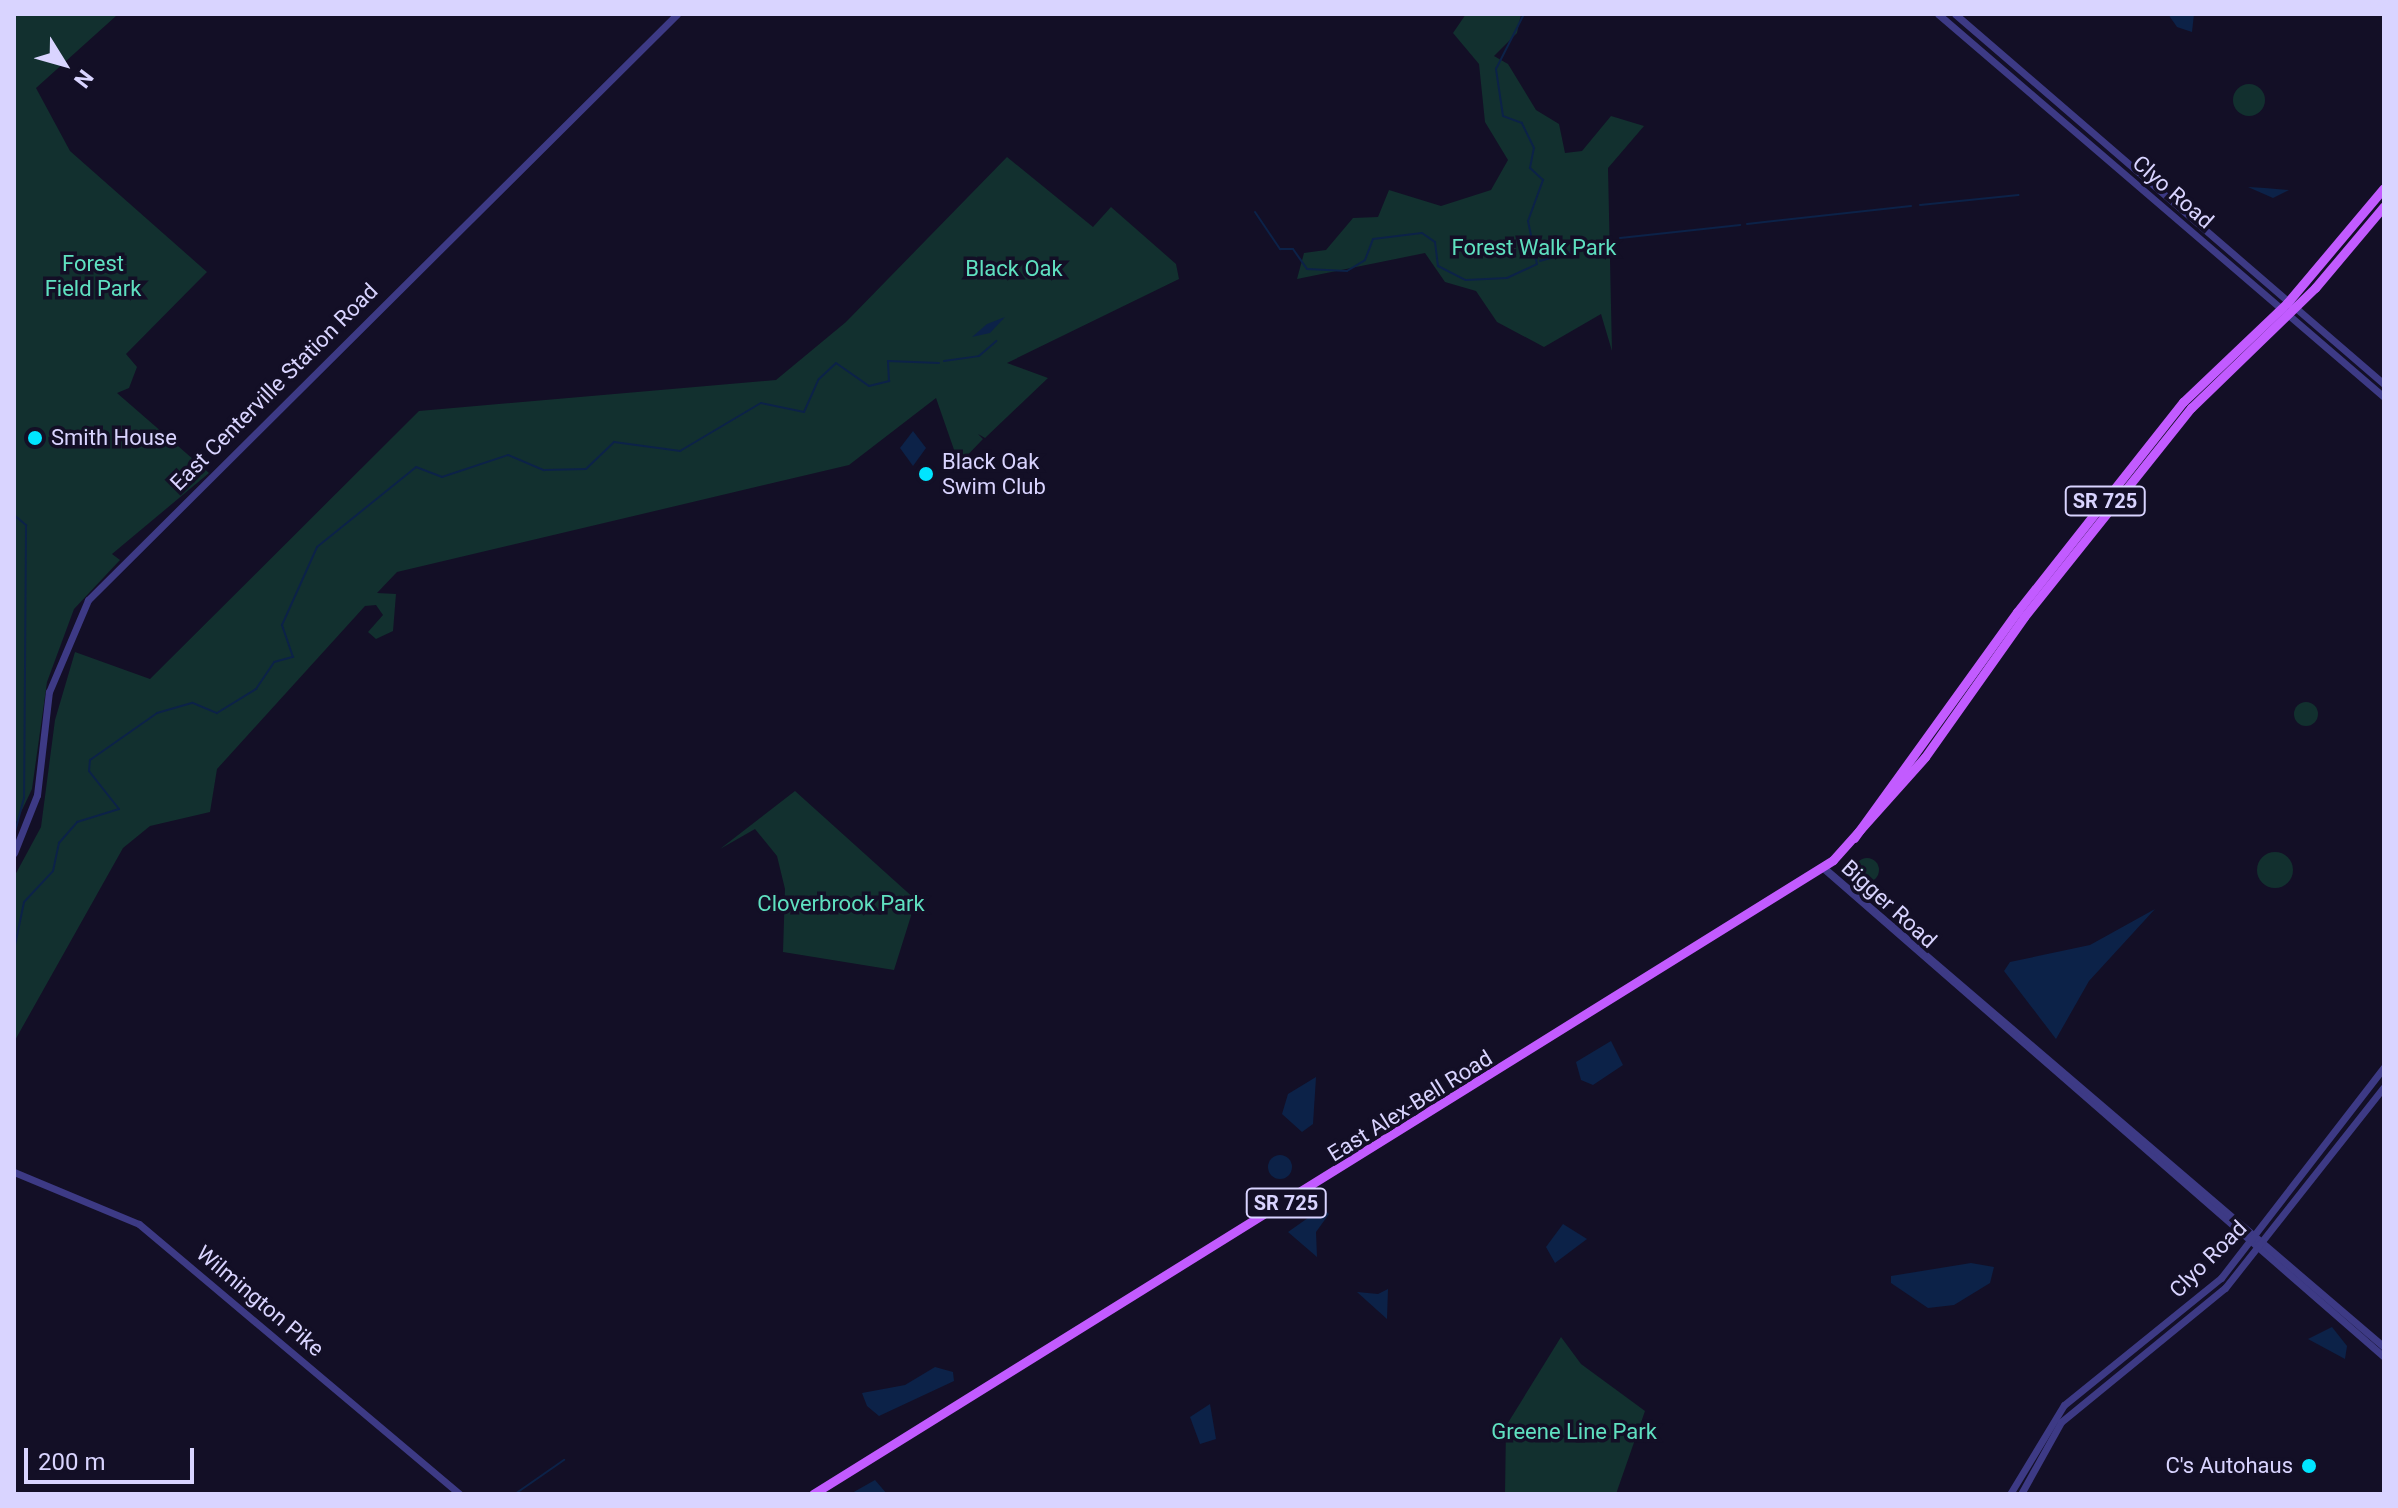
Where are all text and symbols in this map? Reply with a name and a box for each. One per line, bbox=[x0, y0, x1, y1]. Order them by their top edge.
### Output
north arrow bbox=[24, 24, 104, 104]
text: N bbox=[69, 65, 98, 92]
street label: Clyo Road bbox=[2127, 150, 2219, 234]
park label: Forest Walk Park bbox=[1452, 235, 1616, 261]
park label: Forest Field Park bbox=[45, 250, 141, 302]
park label: Black Oak bbox=[965, 256, 1063, 282]
street label: East Centerville Station Road bbox=[165, 278, 383, 496]
place label: Smith House bbox=[51, 425, 177, 451]
marker: Smith House bbox=[26, 429, 44, 447]
place label: Black Oak Swim Club bbox=[942, 448, 1046, 500]
marker: Black Oak Swim Club bbox=[917, 465, 935, 483]
road number: SR 725 bbox=[2063, 485, 2147, 517]
street label: Bigger Road bbox=[1836, 854, 1942, 954]
park label: Cloverbrook Park bbox=[757, 891, 925, 917]
street label: East Alex-Bell Road bbox=[1323, 1045, 1497, 1167]
road number: SR 725 bbox=[1244, 1187, 1328, 1219]
street label: Clyo Road bbox=[2164, 1215, 2252, 1303]
street label: Wilmington Pike bbox=[191, 1240, 329, 1362]
park label: Greene Line Park bbox=[1491, 1419, 1657, 1445]
scale bar bbox=[28, 1432, 198, 1482]
text: 200 m bbox=[38, 1448, 105, 1476]
place label: C's Autohaus bbox=[2165, 1453, 2293, 1479]
marker: C's Autohaus bbox=[2300, 1457, 2318, 1475]

